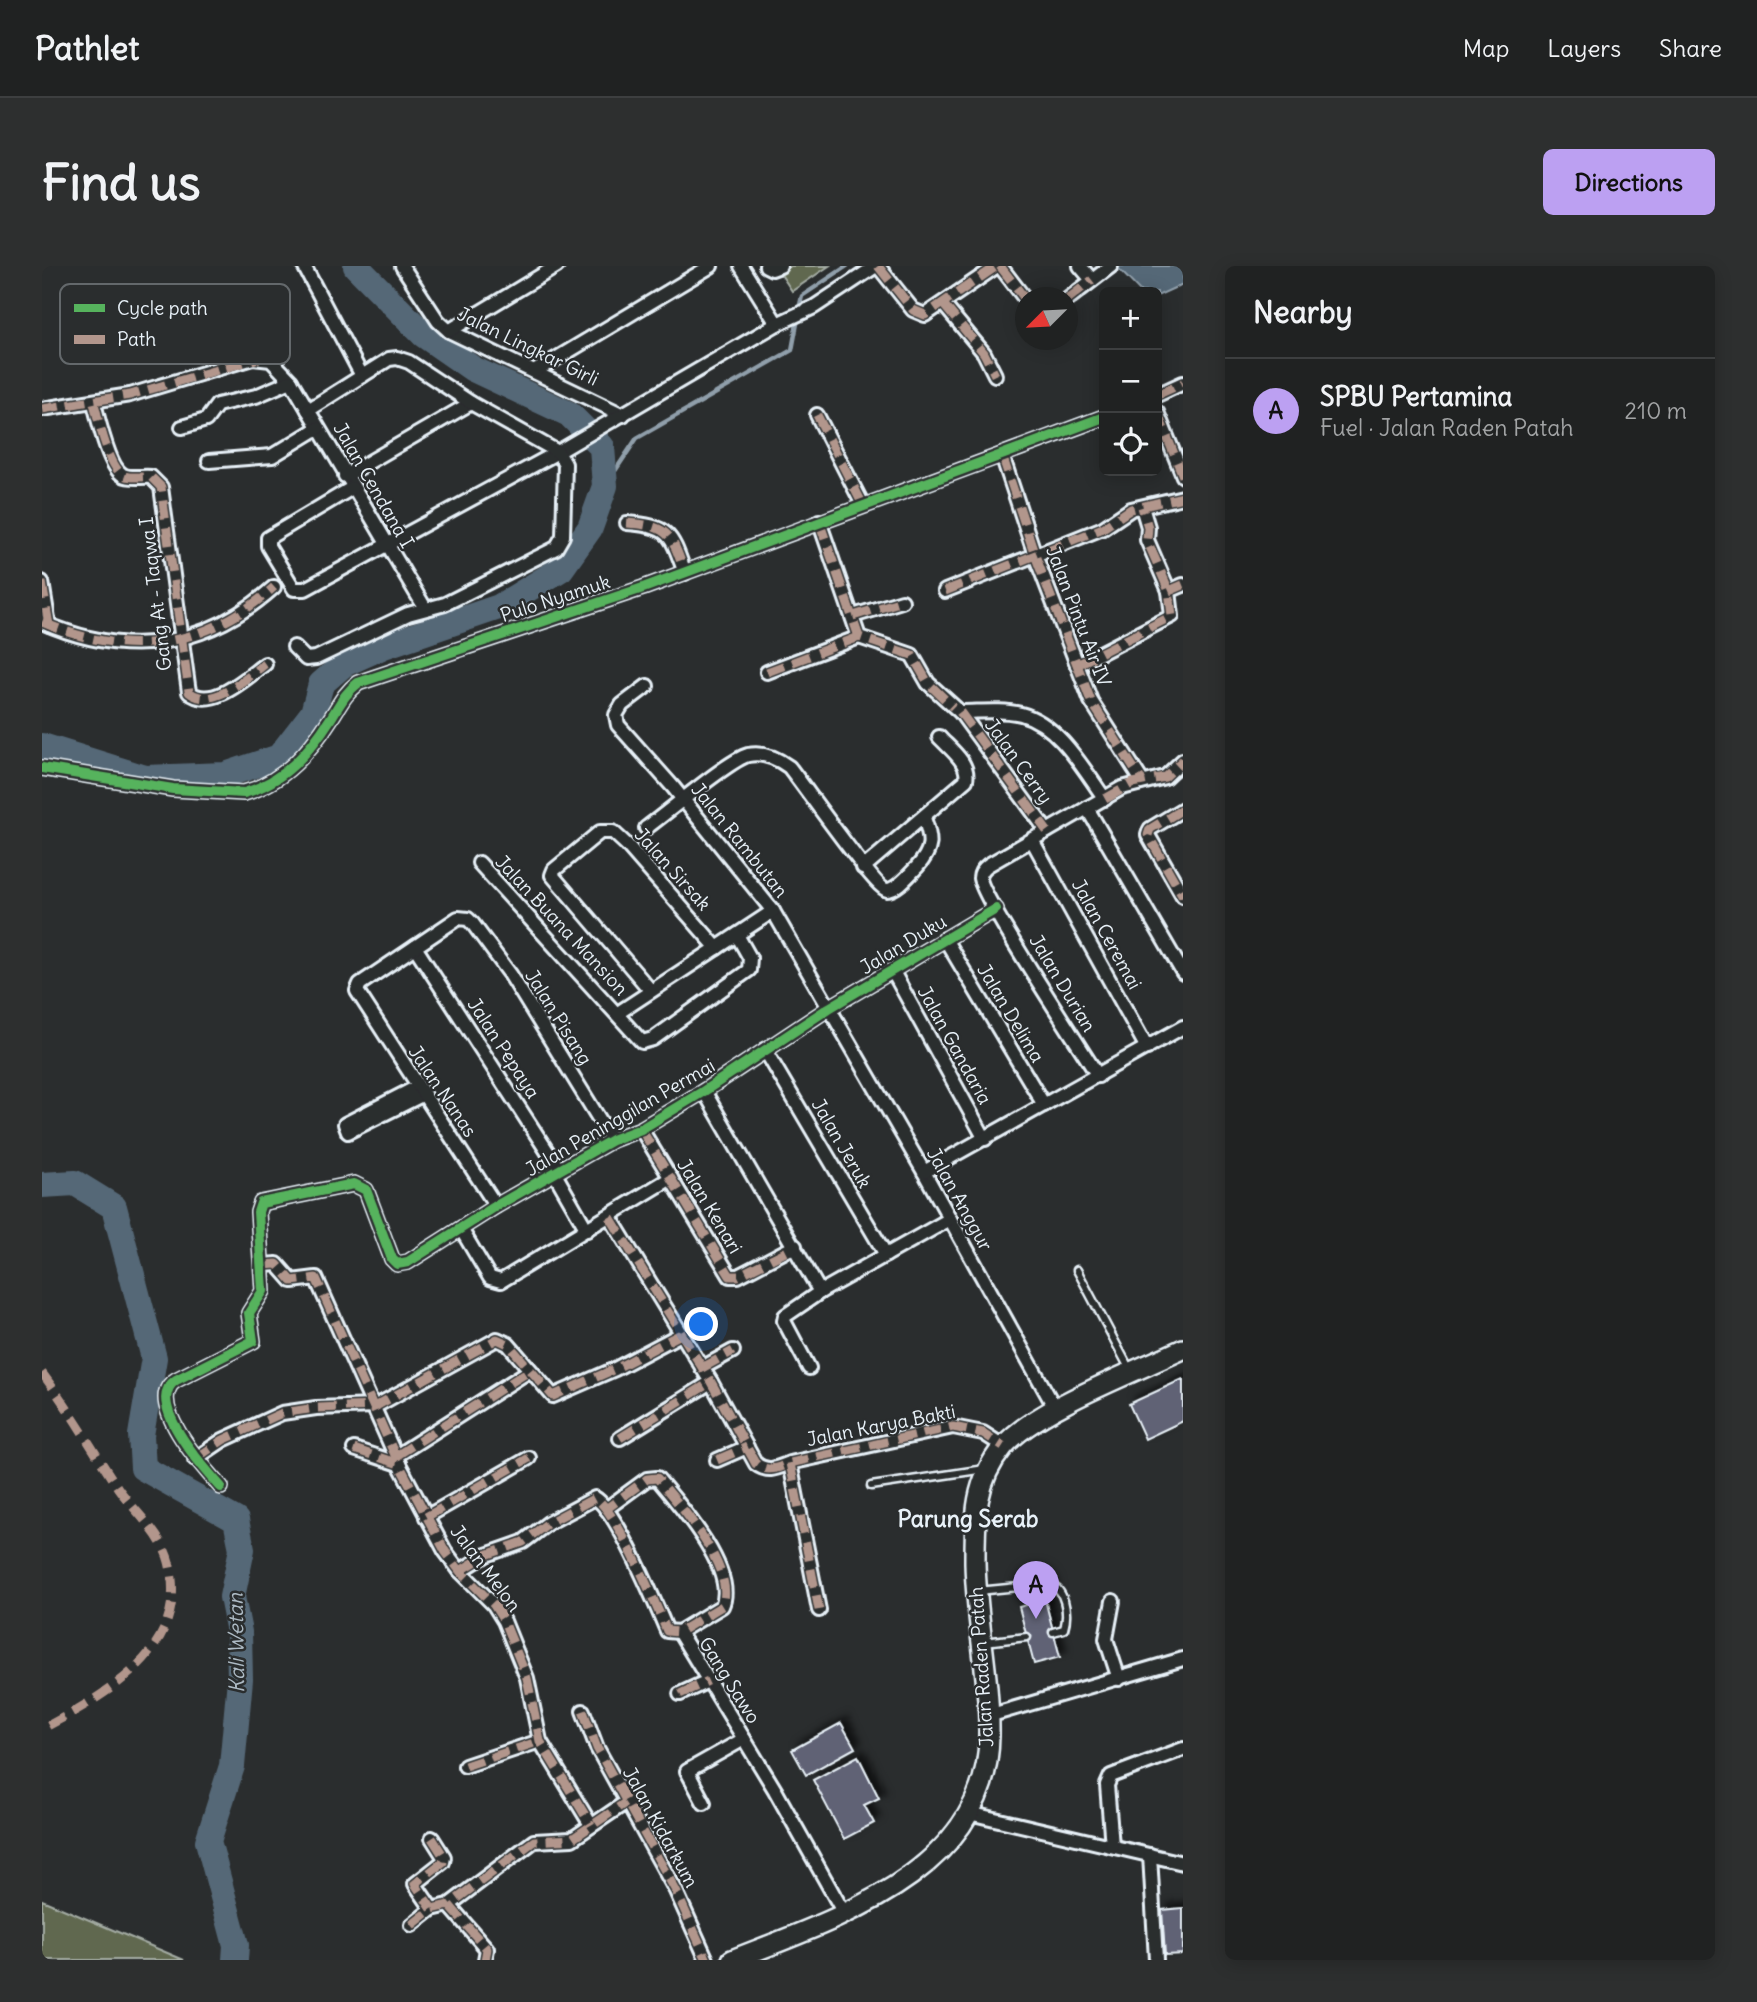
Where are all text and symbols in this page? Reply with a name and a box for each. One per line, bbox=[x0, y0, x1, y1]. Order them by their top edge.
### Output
text: Pathlet bbox=[35, 27, 139, 69]
text: Map bbox=[1463, 33, 1509, 63]
text: Layers bbox=[1547, 33, 1621, 63]
text: Share bbox=[1659, 33, 1722, 63]
button: Directions bbox=[1543, 149, 1715, 215]
text: Find us bbox=[42, 152, 200, 213]
legend bbox=[60, 284, 290, 364]
north arrow bbox=[1015, 287, 1078, 350]
map controls bbox=[1099, 287, 1162, 476]
button: + bbox=[1099, 287, 1162, 350]
text: Nearby bbox=[1253, 293, 1353, 331]
text: Cycle path bbox=[117, 296, 208, 320]
street label: Jalan Lingkar Girli bbox=[453, 301, 603, 391]
text: Path bbox=[117, 327, 156, 351]
button: − bbox=[1099, 350, 1162, 413]
text: SPBU Pertamina bbox=[1320, 380, 1512, 413]
text: A bbox=[1269, 396, 1283, 425]
text: 210 m bbox=[1624, 396, 1687, 425]
button: locate bbox=[1099, 413, 1162, 476]
text: Fuel · Jalan Raden Patah bbox=[1320, 413, 1574, 442]
street label: Jalan Cendana I bbox=[328, 418, 420, 552]
street label: Gang At - Taqwa I bbox=[134, 516, 176, 672]
street label: Jalan Pintu Air IV bbox=[1041, 542, 1117, 690]
street label: Pulo Nyamuk bbox=[497, 569, 613, 627]
street label: Jalan Cerry bbox=[980, 714, 1058, 808]
street label: Jalan Rambutan bbox=[686, 778, 794, 902]
street label: Jalan Sirsak bbox=[630, 823, 717, 915]
street label: Jalan Buana Mansion bbox=[491, 850, 633, 1000]
street label: Jalan Ceremai bbox=[1067, 875, 1147, 993]
street label: Jalan Duku bbox=[855, 909, 951, 979]
street label: Jalan Durian bbox=[1025, 930, 1101, 1036]
street label: Jalan Delima bbox=[972, 959, 1050, 1067]
street label: Jalan Pisang bbox=[520, 965, 598, 1069]
street label: Jalan Gandaria bbox=[913, 982, 997, 1108]
street label: Jalan Pepaya bbox=[463, 993, 546, 1103]
street label: Jalan Nanas bbox=[404, 1041, 482, 1141]
street label: Jalan Peninggilan Permai bbox=[521, 1053, 719, 1181]
street label: Jalan Jeruk bbox=[807, 1094, 877, 1192]
street label: Jalan Anggur bbox=[922, 1143, 998, 1255]
street label: Jalan Kenari bbox=[672, 1154, 748, 1258]
your location bbox=[684, 1307, 718, 1341]
street label: Jalan Karya Bakti bbox=[805, 1399, 957, 1451]
district label: Parung Serab bbox=[898, 1504, 1039, 1533]
street label: Jalan Melon bbox=[446, 1520, 526, 1616]
pin: A bbox=[1013, 1561, 1059, 1619]
street label: Jalan Raden Patah bbox=[963, 1586, 999, 1748]
water label: Kali Wetan bbox=[222, 1592, 250, 1693]
street label: Gang Sawo bbox=[694, 1632, 766, 1728]
street label: Jalan Kidarkum bbox=[618, 1762, 704, 1892]

